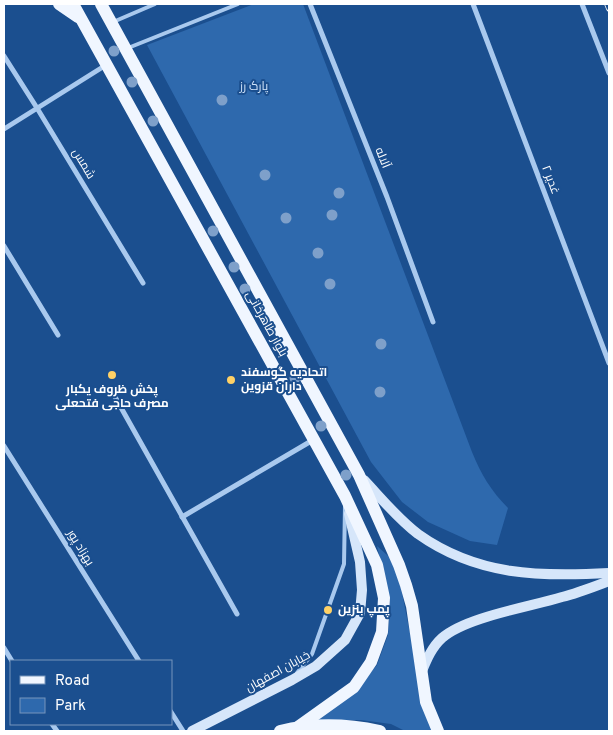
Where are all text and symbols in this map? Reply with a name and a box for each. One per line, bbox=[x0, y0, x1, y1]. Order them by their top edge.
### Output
park label: پارک رز bbox=[239, 79, 269, 95]
street label: آلاله bbox=[371, 145, 394, 172]
street label: شمس bbox=[68, 146, 98, 182]
street label: غدیر ۲ bbox=[537, 163, 563, 197]
street label: بلوار طاهرخانی bbox=[241, 288, 291, 360]
place label: اتحادیه گوسفند داران قزوین bbox=[241, 365, 327, 395]
marker: پخش ظروف یکبار مصرف حاجی فتحعلی bbox=[106, 369, 118, 381]
marker: اتحادیه گوسفند داران قزوین bbox=[225, 374, 237, 386]
place label: پخش ظروف یکبار مصرف حاجی فتحعلی bbox=[55, 382, 169, 412]
street label: بهزاد پور bbox=[62, 526, 97, 569]
place label: پمپ بنزین bbox=[338, 602, 390, 618]
marker: پمپ بنزین bbox=[322, 604, 334, 616]
street label: خیابان اصفهان bbox=[243, 648, 313, 696]
legend bbox=[10, 660, 172, 725]
text: Road bbox=[55, 672, 90, 691]
text: Park bbox=[55, 697, 86, 716]

